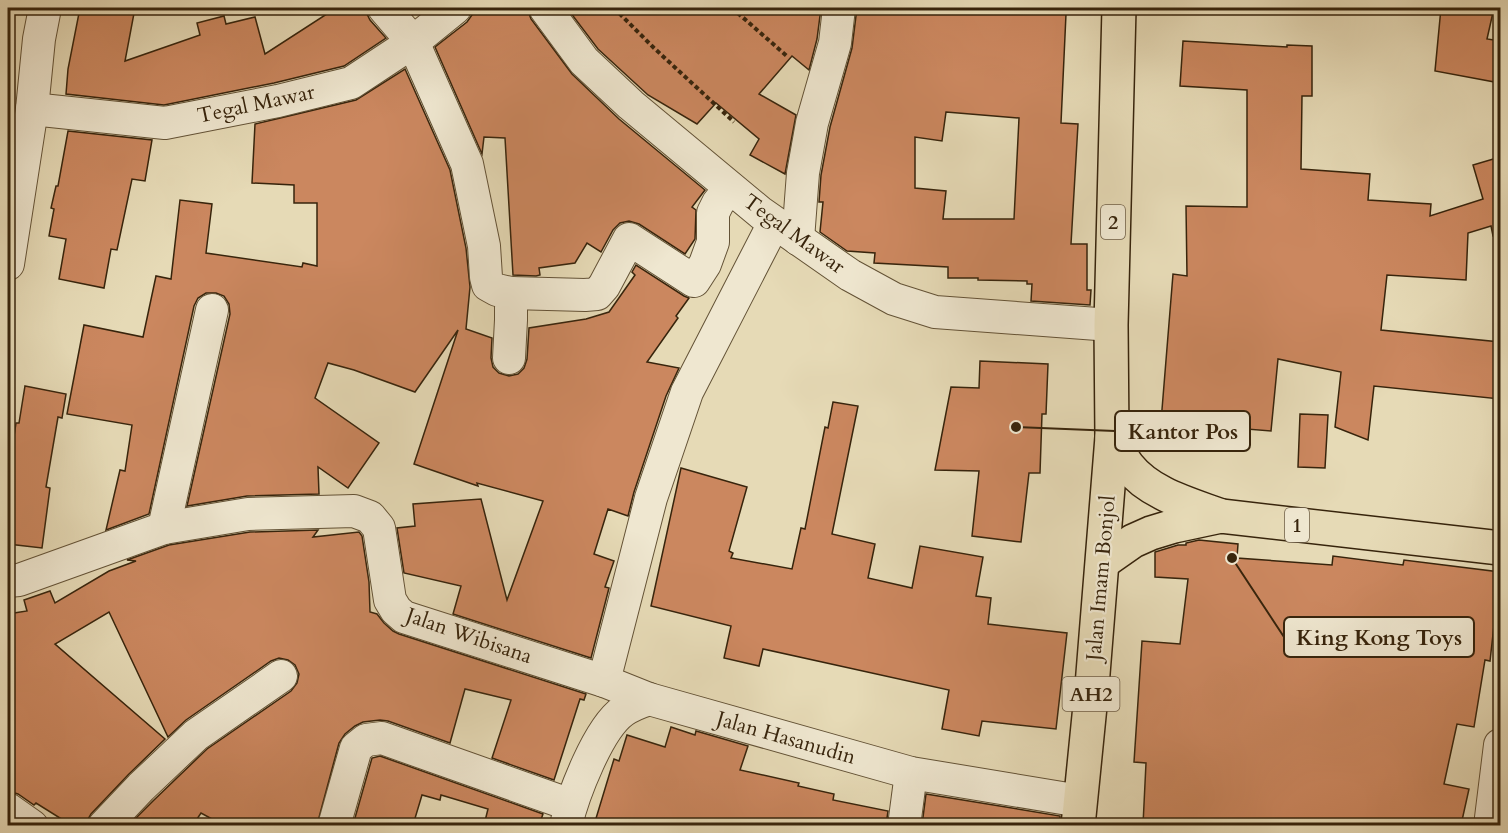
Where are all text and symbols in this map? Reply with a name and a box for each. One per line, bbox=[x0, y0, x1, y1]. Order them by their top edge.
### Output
street label: Tegal Mawar bbox=[195, 77, 318, 131]
street label: Tegal Mawar bbox=[737, 187, 851, 281]
road number: 2 bbox=[1101, 205, 1125, 239]
callout: Kantor Pos bbox=[1115, 411, 1250, 451]
text: Kantor Pos bbox=[1128, 417, 1238, 447]
street label: Jalan Imam Bonjol bbox=[1079, 494, 1123, 665]
road number: 1 bbox=[1285, 508, 1309, 542]
street label: Jalan Wibisana bbox=[399, 600, 536, 671]
callout: King Kong Toys bbox=[1284, 617, 1474, 657]
text: King Kong Toys bbox=[1296, 623, 1462, 653]
road number: AH2 bbox=[1062, 677, 1120, 711]
street label: Jalan Hasanudin bbox=[710, 703, 859, 772]

